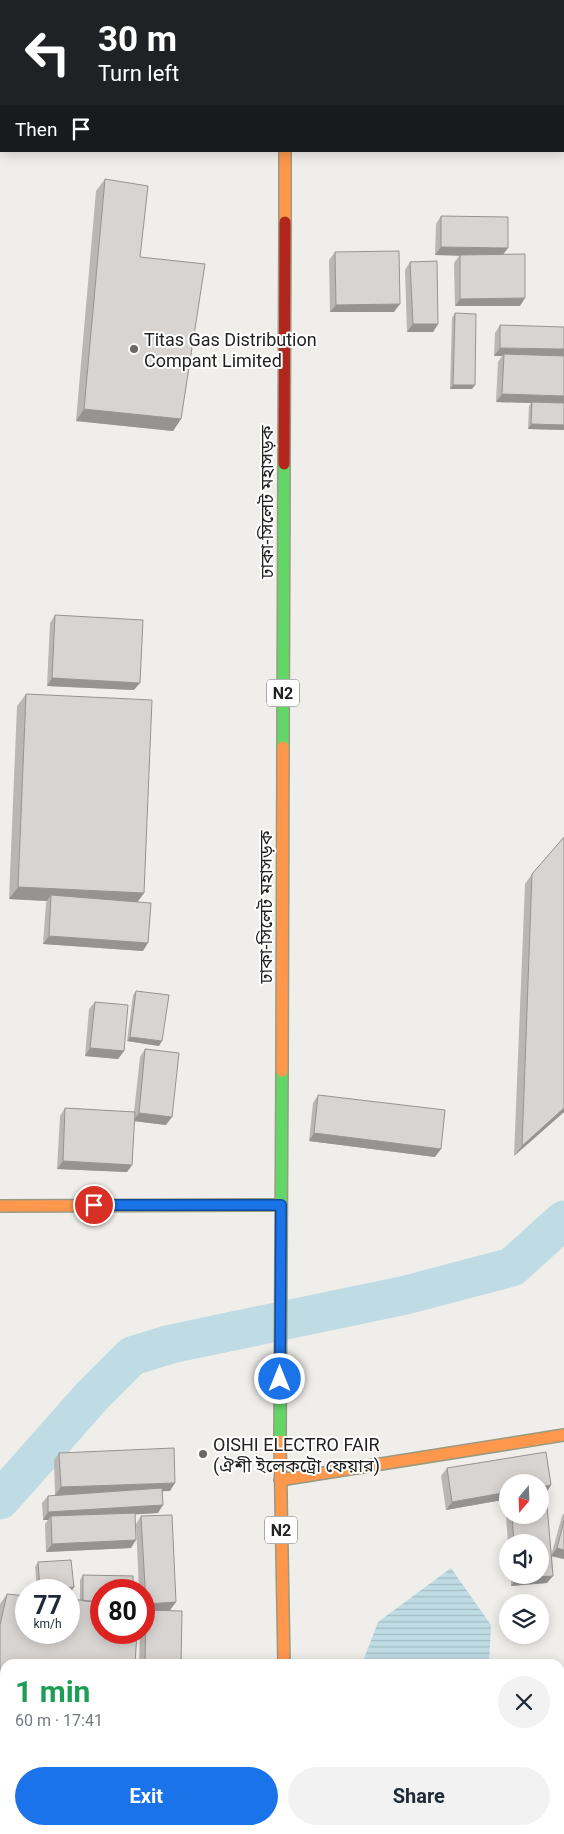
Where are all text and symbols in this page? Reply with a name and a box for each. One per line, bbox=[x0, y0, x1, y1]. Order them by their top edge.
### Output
text: 30 m bbox=[98, 19, 177, 60]
icon: left bbox=[15, 20, 80, 85]
text: Turn left bbox=[98, 61, 179, 86]
icon: arrive bbox=[67, 115, 95, 143]
text: Then bbox=[15, 118, 57, 141]
place label: Titas Gas Distribution Compant Limited bbox=[144, 329, 317, 371]
marker: Titas Gas Distribution Compant Limited bbox=[128, 343, 140, 355]
street label: ঢাকা-সিলেট মহাসড়ক bbox=[256, 425, 277, 579]
road number: N2 bbox=[267, 680, 299, 706]
street label: ঢাকা-সিলেট মহাসড়ক bbox=[255, 830, 276, 984]
pin bbox=[73, 1184, 115, 1226]
icon: arrive bbox=[80, 1191, 108, 1219]
position arrow bbox=[253, 1352, 305, 1404]
place label: OISHI ELECTRO FAIR (ঐশী ইলেকট্রো ফেয়ার) bbox=[213, 1434, 380, 1477]
marker: OISHI ELECTRO FAIR (ঐশী ইলেকট্রো ফেয়ার) bbox=[197, 1448, 209, 1460]
north arrow bbox=[499, 1474, 549, 1524]
map controls bbox=[499, 1474, 549, 1644]
road number: N2 bbox=[265, 1516, 297, 1544]
button: sound bbox=[499, 1534, 549, 1584]
speed limit sign: 80 bbox=[90, 1579, 155, 1644]
text: 77 bbox=[33, 1591, 62, 1620]
button: layers bbox=[499, 1594, 549, 1644]
text: km/h bbox=[33, 1617, 62, 1631]
text: 1 min bbox=[15, 1674, 90, 1709]
button: close bbox=[498, 1676, 550, 1728]
text: 60 m · 17:41 bbox=[15, 1711, 103, 1730]
button: Exit bbox=[15, 1767, 278, 1825]
button: Share bbox=[288, 1767, 550, 1825]

